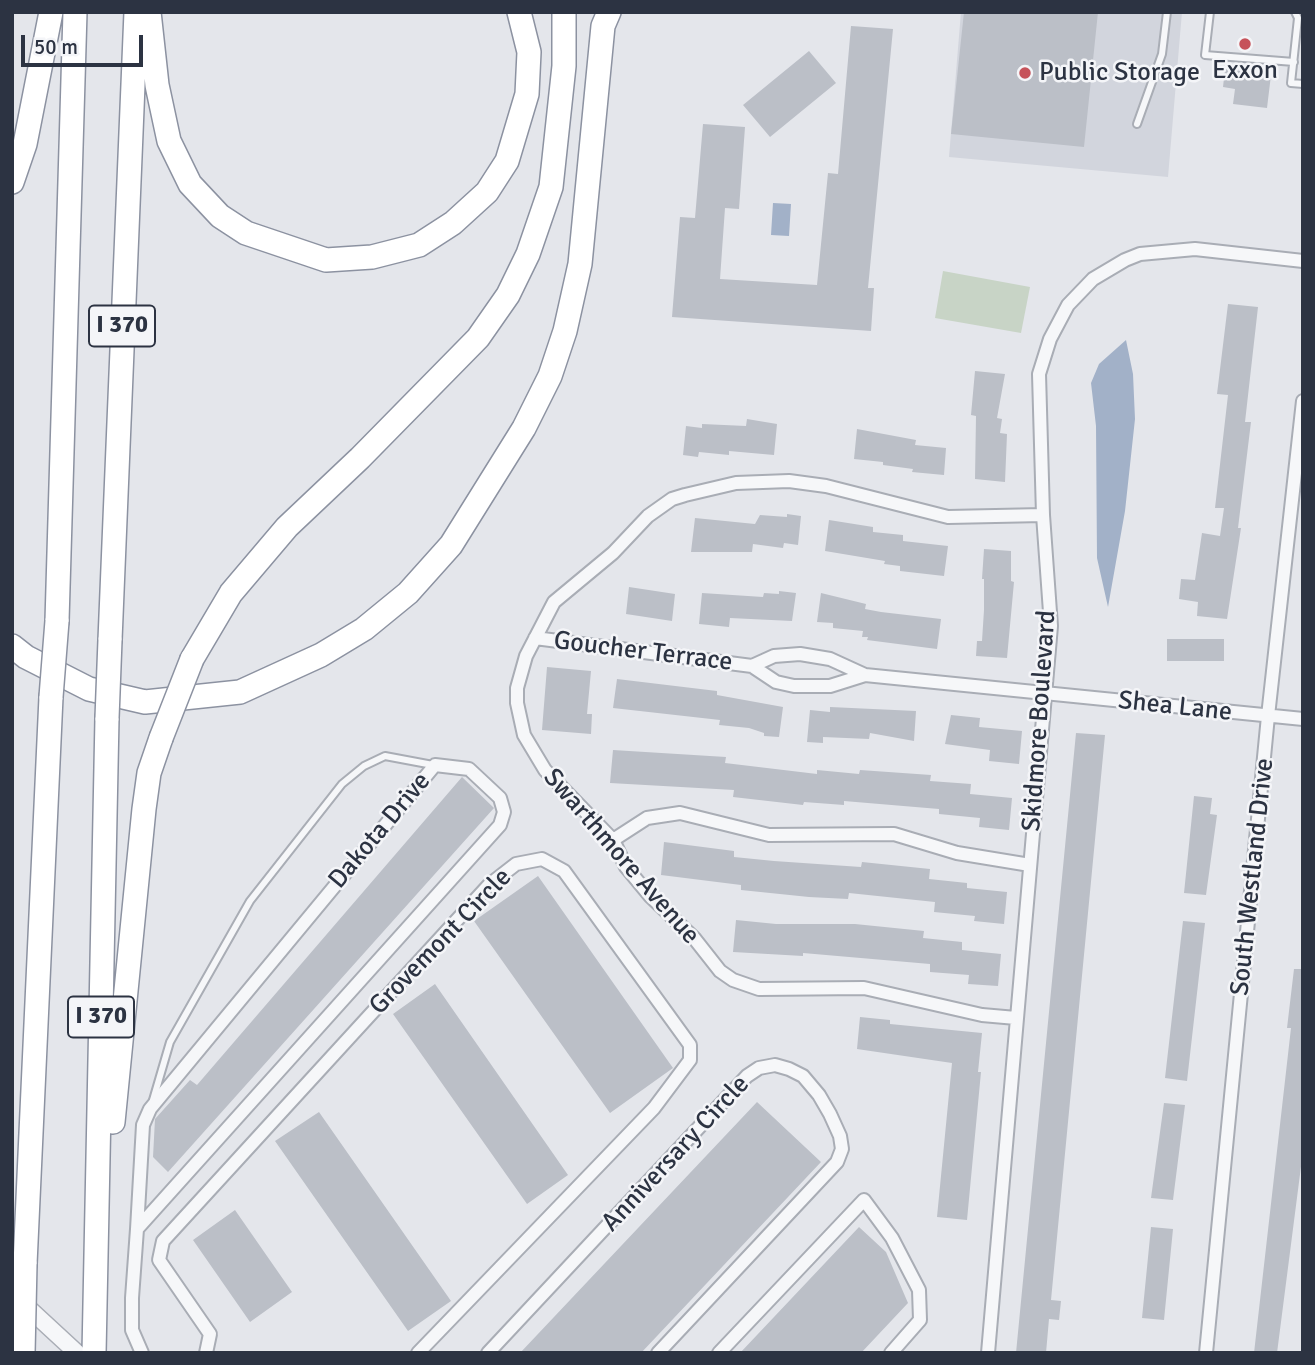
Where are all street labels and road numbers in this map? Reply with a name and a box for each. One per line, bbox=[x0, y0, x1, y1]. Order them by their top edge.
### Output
road number: I 370 bbox=[89, 306, 155, 346]
street label: Skidmore Boulevard bbox=[1017, 609, 1063, 833]
street label: Goucher Terrace bbox=[552, 626, 734, 678]
street label: Shea Lane bbox=[1117, 686, 1233, 728]
street label: South Westland Drive bbox=[1225, 757, 1281, 997]
street label: Swarthmore Avenue bbox=[536, 763, 706, 951]
street label: Dakota Drive bbox=[322, 767, 438, 895]
street label: Grovemont Circle bbox=[363, 862, 519, 1022]
road number: I 370 bbox=[68, 996, 134, 1037]
street label: Anniversary Circle bbox=[596, 1069, 756, 1239]

